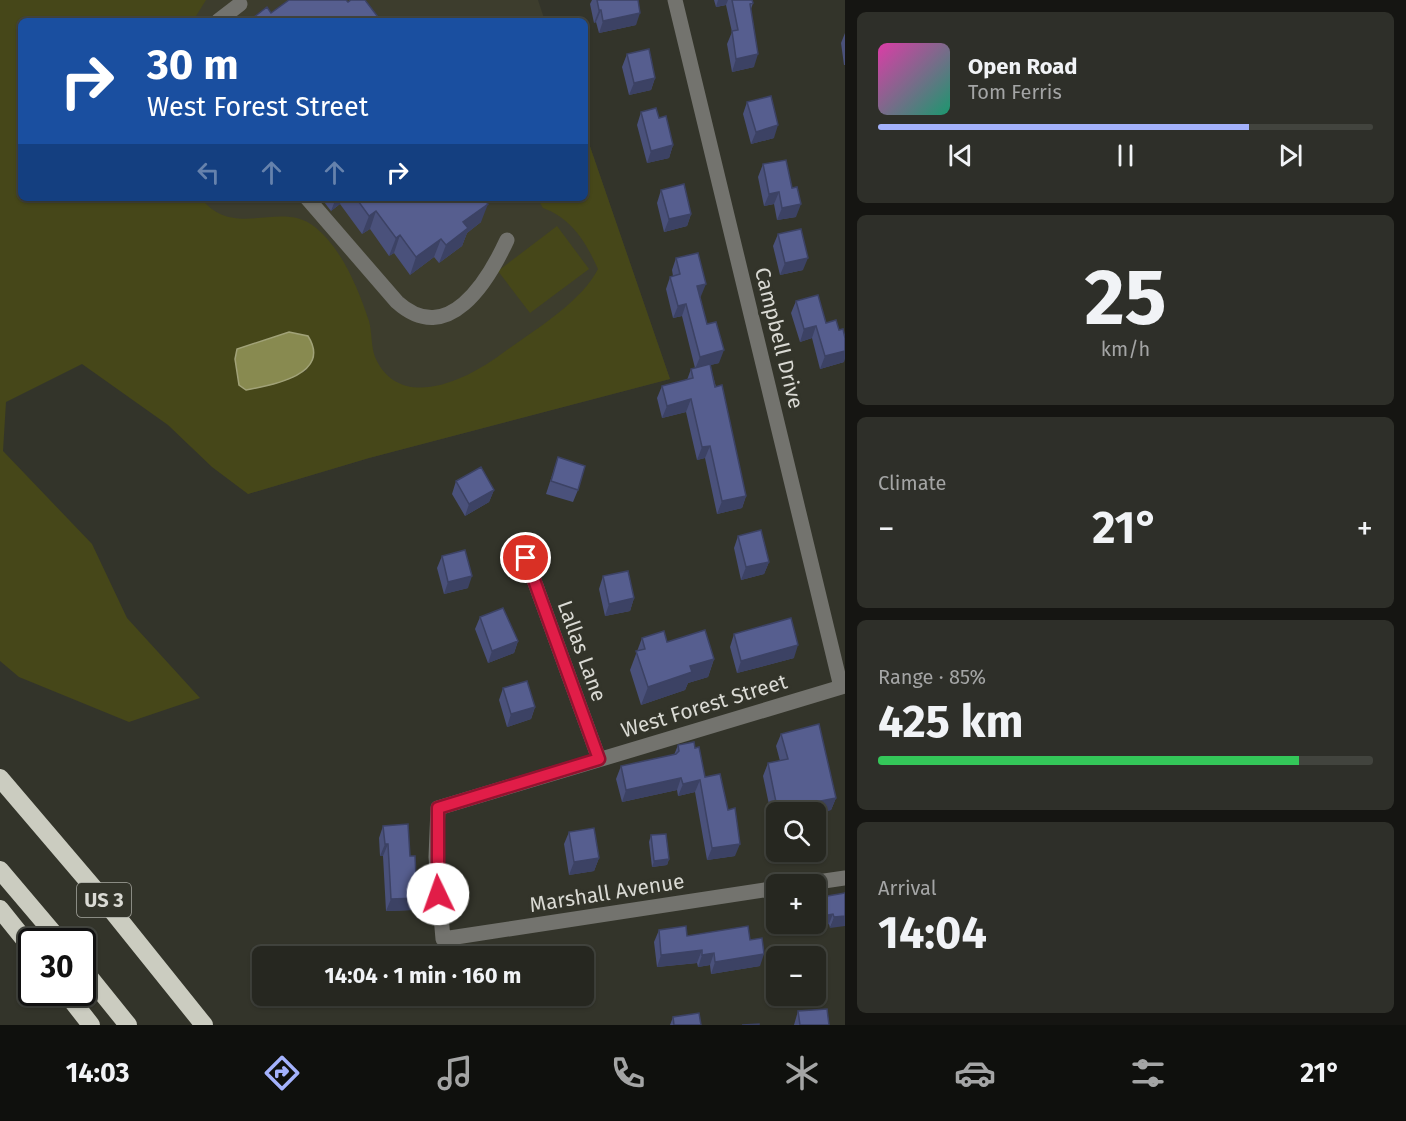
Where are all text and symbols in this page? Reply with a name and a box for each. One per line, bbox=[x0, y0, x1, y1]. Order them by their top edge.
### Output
text: 30 m bbox=[147, 40, 239, 90]
icon: right bbox=[48, 42, 126, 120]
text: Open Road bbox=[968, 53, 1078, 80]
text: Tom Ferris bbox=[968, 80, 1062, 104]
text: West Forest Street bbox=[147, 91, 368, 123]
icon: previous bbox=[944, 139, 977, 172]
icon: pause bbox=[1109, 139, 1142, 172]
icon: next bbox=[1274, 139, 1307, 172]
icon: left bbox=[192, 156, 225, 189]
icon: ahead bbox=[255, 156, 288, 189]
icon: ahead bbox=[318, 156, 351, 189]
icon: right bbox=[381, 156, 414, 189]
text: 25 bbox=[1084, 251, 1167, 345]
street label: Campbell Drive bbox=[749, 265, 809, 411]
text: km/h bbox=[1101, 337, 1150, 361]
text: Climate bbox=[878, 471, 946, 495]
text: 21° bbox=[1092, 501, 1159, 555]
text: − bbox=[878, 509, 895, 549]
text: + bbox=[1357, 509, 1373, 549]
pin bbox=[500, 532, 551, 583]
icon: arrive bbox=[509, 541, 542, 574]
street label: Lallas Lane bbox=[552, 597, 612, 705]
text: Range · 85% bbox=[878, 665, 986, 689]
street label: West Forest Street bbox=[618, 668, 791, 744]
text: 425 km bbox=[878, 695, 1023, 749]
map controls bbox=[766, 802, 826, 1006]
button: search bbox=[766, 802, 826, 862]
position arrow bbox=[406, 862, 470, 926]
street label: Marshall Avenue bbox=[528, 868, 686, 918]
button: + bbox=[766, 874, 826, 934]
text: Arrival bbox=[878, 876, 937, 900]
road number: US 3 bbox=[77, 883, 131, 917]
text: 14:04 bbox=[878, 906, 987, 960]
speed limit sign: 30 bbox=[18, 928, 96, 1006]
button: − bbox=[766, 946, 826, 1006]
text: 14:04 · 1 min · 160 m bbox=[325, 962, 521, 989]
icon: directions bbox=[261, 1052, 303, 1094]
icon: music bbox=[434, 1052, 476, 1094]
icon: phone bbox=[607, 1052, 649, 1094]
icon: climate bbox=[781, 1052, 823, 1094]
icon: car bbox=[954, 1052, 996, 1094]
icon: filters bbox=[1127, 1052, 1169, 1094]
text: 14:03 bbox=[66, 1057, 129, 1089]
text: 21° bbox=[1300, 1057, 1340, 1089]

